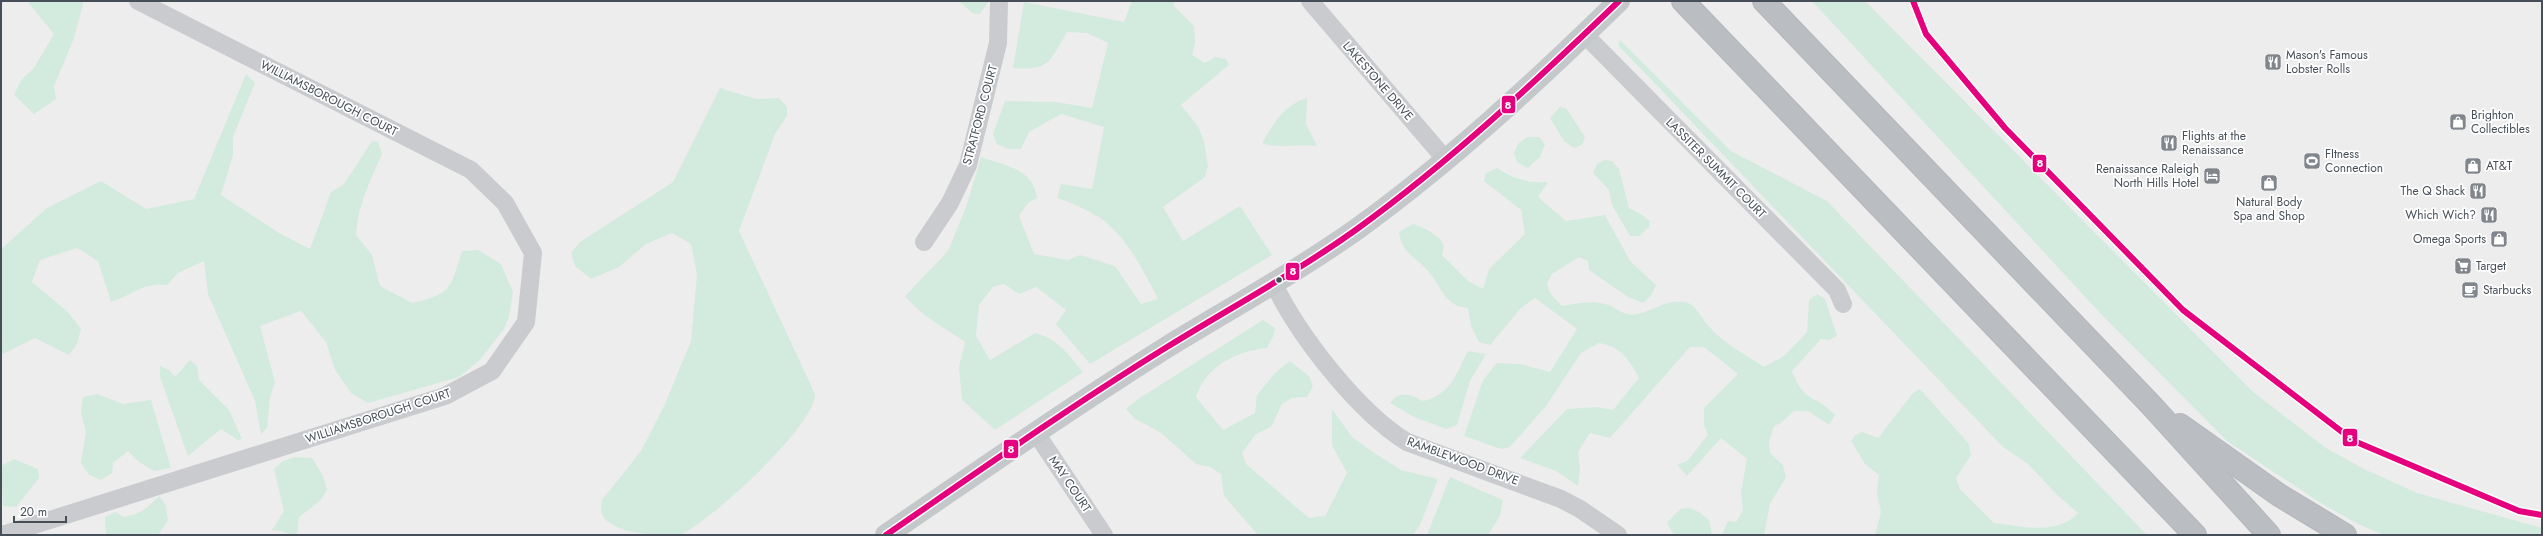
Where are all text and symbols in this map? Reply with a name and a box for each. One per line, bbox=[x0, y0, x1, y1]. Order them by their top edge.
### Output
street label: LAKESTONE DRIVE bbox=[1338, 37, 1418, 125]
place label: Mason's Famous Lobster Rolls bbox=[2286, 46, 2368, 78]
restaurant icon: Mason's Famous Lobster Rolls bbox=[2263, 52, 2283, 72]
street label: WILLIAMSBOROUGH COURT bbox=[257, 56, 401, 141]
street label: STRATFORD COURT bbox=[958, 63, 1002, 167]
line badge: 8 bbox=[1501, 95, 1516, 114]
text: 8 bbox=[1505, 97, 1512, 113]
place label: Brighton Collectibles bbox=[2471, 106, 2530, 138]
shop icon: Brighton Collectibles bbox=[2448, 112, 2468, 132]
street label: LASSITER SUMMIT COURT bbox=[1662, 114, 1771, 223]
place label: Flights at the Renaissance bbox=[2182, 127, 2246, 159]
restaurant icon: Flights at the Renaissance bbox=[2159, 133, 2179, 153]
place label: FItness Connection bbox=[2325, 145, 2383, 177]
sports icon: FItness Connection bbox=[2302, 151, 2322, 171]
line badge: 8 bbox=[2032, 154, 2047, 173]
text: 8 bbox=[2037, 155, 2044, 171]
shop icon: AT&T bbox=[2463, 156, 2483, 176]
place label: AT&T bbox=[2486, 157, 2513, 175]
place label: Renaissance Raleigh North Hills Hotel bbox=[2096, 160, 2199, 192]
hotel icon: Renaissance Raleigh North Hills Hotel bbox=[2202, 166, 2222, 186]
shop icon: Natural Body Spa and Shop bbox=[2259, 173, 2279, 193]
restaurant icon: The Q Shack bbox=[2468, 181, 2488, 201]
place label: The Q Shack bbox=[2401, 182, 2466, 200]
place label: Natural Body Spa and Shop bbox=[2233, 193, 2305, 225]
restaurant icon: Which Wich? bbox=[2479, 205, 2499, 225]
place label: Which Wich? bbox=[2405, 206, 2476, 224]
shop icon: Omega Sports bbox=[2489, 229, 2509, 249]
place label: Omega Sports bbox=[2413, 230, 2486, 248]
supermarket icon: Target bbox=[2453, 256, 2473, 276]
place label: Target bbox=[2476, 257, 2506, 275]
line badge: 8 bbox=[1285, 262, 1300, 281]
text: 8 bbox=[1290, 263, 1297, 279]
unlabelled marker bbox=[1274, 275, 1284, 285]
cafe icon: Starbucks bbox=[2460, 280, 2480, 300]
place label: Starbucks bbox=[2483, 281, 2532, 299]
street label: WILLIAMSBOROUGH COURT bbox=[303, 384, 453, 448]
line badge: 8 bbox=[2342, 428, 2358, 447]
text: 8 bbox=[2347, 430, 2354, 446]
street label: RAMBLEWOOD DRIVE bbox=[1405, 432, 1521, 490]
line badge: 8 bbox=[1003, 439, 1019, 459]
text: 8 bbox=[1008, 441, 1015, 457]
street label: MAY COURT bbox=[1044, 452, 1096, 516]
scale bar bbox=[14, 498, 66, 524]
text: 20 m bbox=[20, 503, 47, 521]

